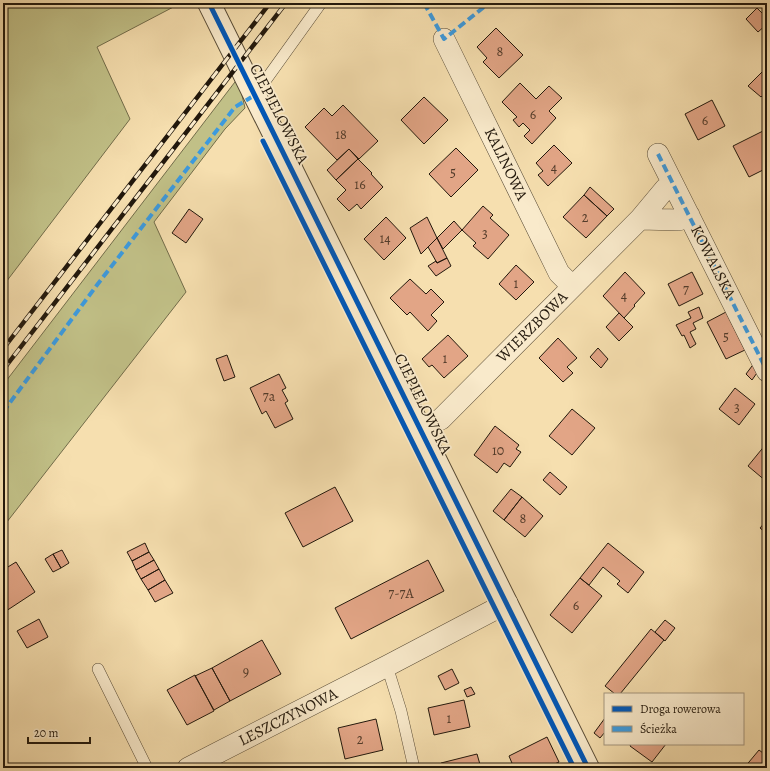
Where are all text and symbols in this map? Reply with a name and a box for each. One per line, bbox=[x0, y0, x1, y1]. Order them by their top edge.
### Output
house number: 8 bbox=[497, 42, 504, 61]
street label: CIEPIELOWSKA bbox=[244, 60, 314, 169]
house number: 6 bbox=[530, 105, 536, 124]
house number: 6 bbox=[702, 111, 708, 130]
street label: KALINOWA bbox=[479, 124, 533, 205]
house number: 18 bbox=[335, 125, 347, 144]
house number: 4 bbox=[551, 158, 557, 177]
house number: 5 bbox=[450, 163, 456, 182]
house number: 16 bbox=[354, 175, 366, 194]
house number: 2 bbox=[582, 208, 589, 227]
street label: KOWALSKA bbox=[685, 222, 741, 303]
house number: 3 bbox=[482, 224, 488, 243]
house number: 14 bbox=[379, 229, 391, 248]
house number: 1 bbox=[514, 274, 519, 293]
house number: 7 bbox=[683, 280, 689, 299]
street label: WIERZBOWA bbox=[491, 286, 573, 368]
house number: 4 bbox=[621, 286, 627, 305]
house number: 5 bbox=[723, 327, 729, 346]
house number: 1 bbox=[443, 349, 448, 368]
street label: CIEPIELOWSKA bbox=[389, 350, 457, 459]
house number: 7a bbox=[263, 387, 276, 406]
house number: 3 bbox=[734, 398, 740, 417]
house number: 10 bbox=[492, 441, 504, 460]
house number: 8 bbox=[520, 509, 527, 528]
house number: 7-7A bbox=[388, 584, 414, 603]
house number: 6 bbox=[573, 596, 579, 615]
house number: 9 bbox=[243, 662, 249, 681]
street label: LESZCZYNOWA bbox=[235, 682, 342, 751]
legend bbox=[604, 693, 744, 745]
text: Droga rowerowa bbox=[640, 701, 721, 717]
house number: 1 bbox=[447, 709, 452, 728]
scale bar bbox=[28, 719, 90, 745]
text: Ścieżka bbox=[640, 721, 677, 737]
text: 20 m bbox=[34, 725, 58, 741]
house number: 2 bbox=[357, 730, 364, 749]

